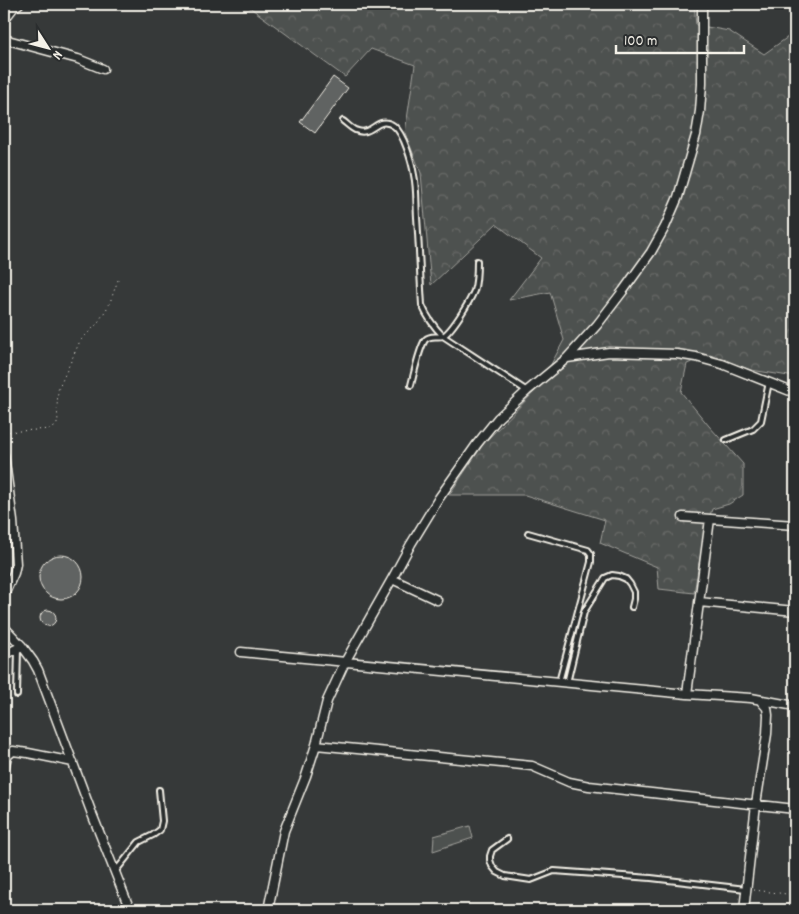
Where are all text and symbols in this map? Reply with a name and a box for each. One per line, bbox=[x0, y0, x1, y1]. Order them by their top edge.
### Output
north arrow bbox=[22, 22, 72, 72]
scale bar bbox=[616, 22, 744, 54]
text: 100 m bbox=[624, 31, 657, 53]
text: N bbox=[47, 46, 67, 63]

